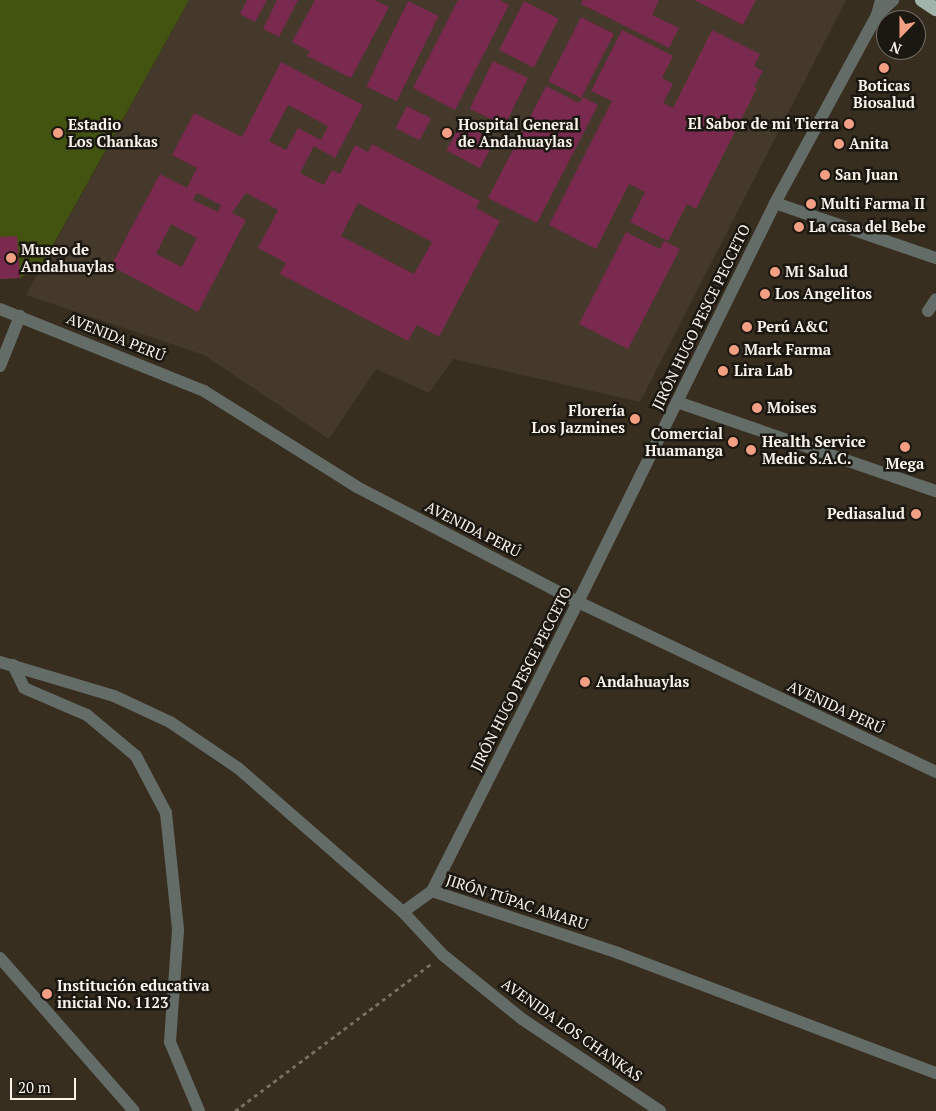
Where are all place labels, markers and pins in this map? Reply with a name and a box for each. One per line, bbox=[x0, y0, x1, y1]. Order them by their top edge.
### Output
marker: Boticas Biosalud bbox=[878, 62, 890, 74]
place label: Boticas Biosalud bbox=[853, 76, 915, 111]
place label: Estadio Los Chankas bbox=[68, 115, 158, 150]
place label: Hospital General de Andahuaylas bbox=[458, 115, 579, 150]
place label: El Sabor de mi Tierra bbox=[688, 115, 839, 133]
marker: El Sabor de mi Tierra bbox=[843, 118, 855, 130]
marker: Hospital General de Andahuaylas bbox=[440, 126, 454, 140]
marker: Estadio Los Chankas bbox=[52, 127, 64, 139]
place label: Anita bbox=[849, 135, 889, 153]
marker: Anita bbox=[833, 138, 845, 150]
place label: San Juan bbox=[835, 166, 898, 184]
marker: San Juan bbox=[819, 169, 831, 181]
place label: Multi Farma II bbox=[821, 195, 925, 213]
marker: Multi Farma II bbox=[805, 198, 817, 210]
place label: La casa del Bebe bbox=[809, 218, 926, 236]
marker: La casa del Bebe bbox=[793, 221, 805, 233]
place label: Museo de Andahuaylas bbox=[21, 240, 114, 275]
marker: Museo de Andahuaylas bbox=[5, 252, 17, 264]
place label: Mi Salud bbox=[785, 263, 848, 281]
marker: Mi Salud bbox=[769, 266, 781, 278]
place label: Los Angelitos bbox=[775, 285, 872, 303]
marker: Los Angelitos bbox=[759, 288, 771, 300]
place label: Perú A&C bbox=[757, 318, 828, 336]
marker: Perú A&C bbox=[741, 321, 753, 333]
place label: Mark Farma bbox=[744, 341, 831, 359]
marker: Mark Farma bbox=[728, 344, 740, 356]
place label: Lira Lab bbox=[734, 362, 793, 380]
marker: Lira Lab bbox=[716, 364, 730, 378]
place label: Moises bbox=[767, 399, 816, 417]
place label: Florería Los Jazmines bbox=[532, 401, 625, 436]
marker: Moises bbox=[751, 402, 763, 414]
marker: Florería Los Jazmines bbox=[629, 413, 641, 425]
place label: Comercial Huamanga bbox=[645, 424, 723, 459]
place label: Health Service Medic S.A.C. bbox=[762, 432, 866, 467]
marker: Comercial Huamanga bbox=[727, 436, 739, 448]
marker: Mega bbox=[899, 441, 911, 453]
marker: Health Service Medic S.A.C. bbox=[744, 443, 758, 457]
place label: Mega bbox=[886, 455, 924, 473]
place label: Pediasalud bbox=[827, 505, 905, 523]
marker: Pediasalud bbox=[909, 507, 923, 521]
place label: Andahuaylas bbox=[596, 673, 689, 691]
marker: Andahuaylas bbox=[578, 675, 592, 689]
place label: Institución educativa inicial No. 1123 bbox=[57, 976, 210, 1011]
marker: Institución educativa inicial No. 1123 bbox=[41, 988, 53, 1000]

